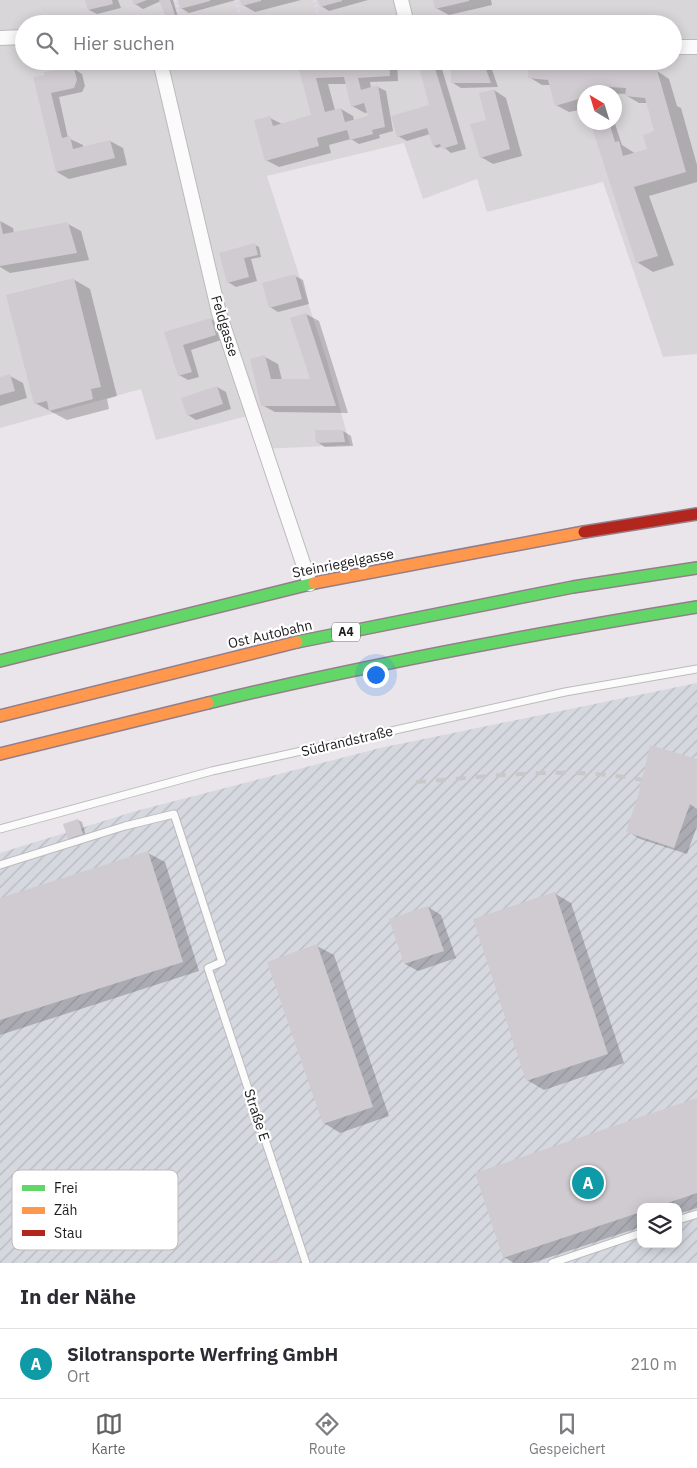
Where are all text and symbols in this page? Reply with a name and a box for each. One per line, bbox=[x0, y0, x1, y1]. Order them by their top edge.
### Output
search box bbox=[15, 15, 682, 70]
icon: search bbox=[33, 29, 61, 57]
text: Hier suchen bbox=[73, 31, 175, 55]
north arrow bbox=[577, 85, 622, 130]
street label: Feldgasse bbox=[207, 293, 243, 359]
street label: Steinriegelgasse bbox=[291, 544, 396, 582]
street label: Ost Autobahn bbox=[226, 616, 314, 652]
road number: A4 bbox=[332, 622, 360, 642]
your location bbox=[363, 662, 389, 688]
street label: Südrandstraße bbox=[299, 722, 395, 760]
street label: Straße E bbox=[240, 1087, 274, 1143]
pin: A bbox=[572, 1164, 604, 1202]
legend bbox=[12, 1170, 178, 1250]
text: Frei bbox=[54, 1179, 78, 1197]
text: Zäh bbox=[54, 1201, 78, 1219]
map controls bbox=[637, 1203, 682, 1248]
button: layers bbox=[637, 1203, 682, 1248]
text: Stau bbox=[54, 1224, 82, 1242]
text: In der Nähe bbox=[20, 1282, 136, 1310]
text: Silotransporte Werfring GmbH bbox=[67, 1342, 338, 1366]
text: A bbox=[31, 1354, 41, 1374]
text: 210 m bbox=[630, 1354, 677, 1374]
text: Ort bbox=[67, 1366, 90, 1386]
tab: Karte bbox=[92, 1410, 126, 1458]
tab: Route bbox=[309, 1410, 346, 1458]
tab: Gespeichert bbox=[529, 1410, 605, 1458]

